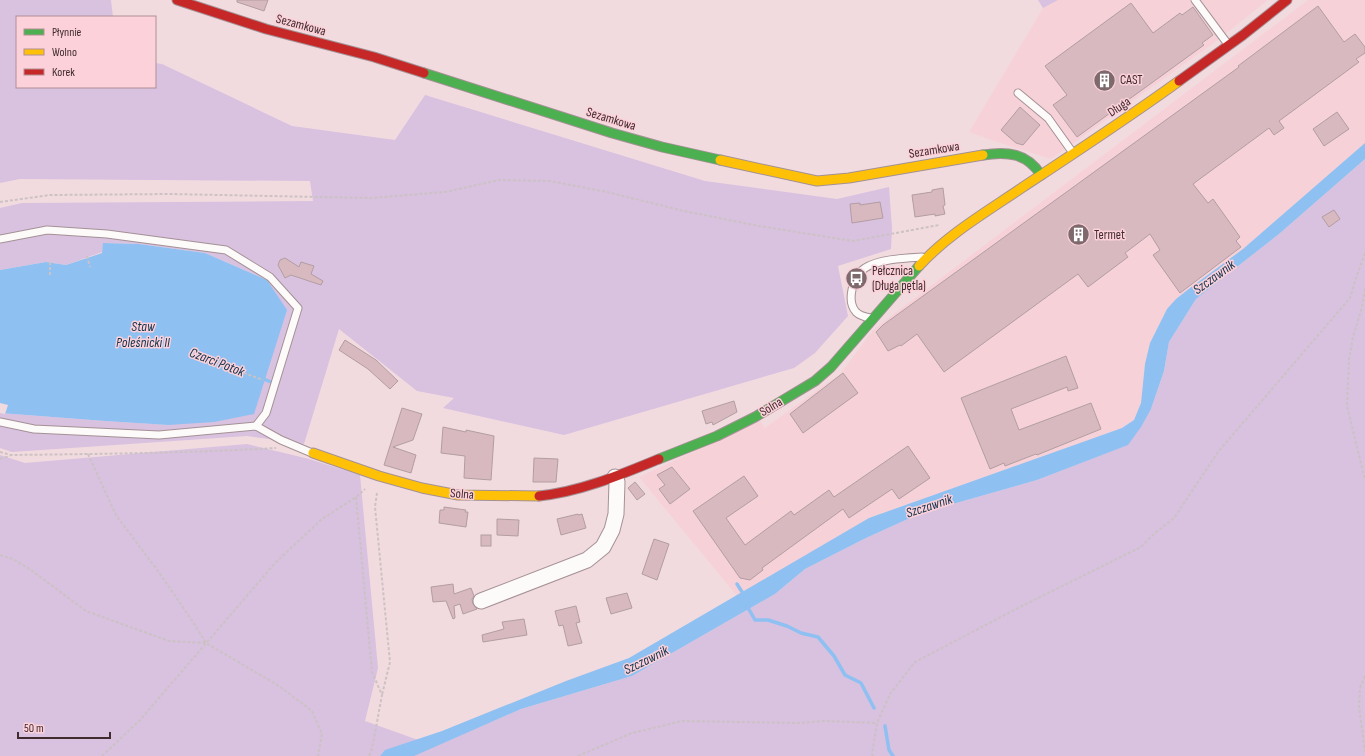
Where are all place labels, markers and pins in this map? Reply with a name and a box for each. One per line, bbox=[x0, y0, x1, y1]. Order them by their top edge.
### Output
building icon: CAST bbox=[1092, 67, 1118, 93]
place label: CAST bbox=[1120, 72, 1143, 88]
building icon: Termet bbox=[1065, 222, 1091, 248]
place label: Termet bbox=[1094, 227, 1125, 243]
place label: Pełcznica (Długa pętla) bbox=[872, 263, 926, 294]
bus stop icon: Pełcznica (Długa pętla) bbox=[844, 265, 870, 291]

